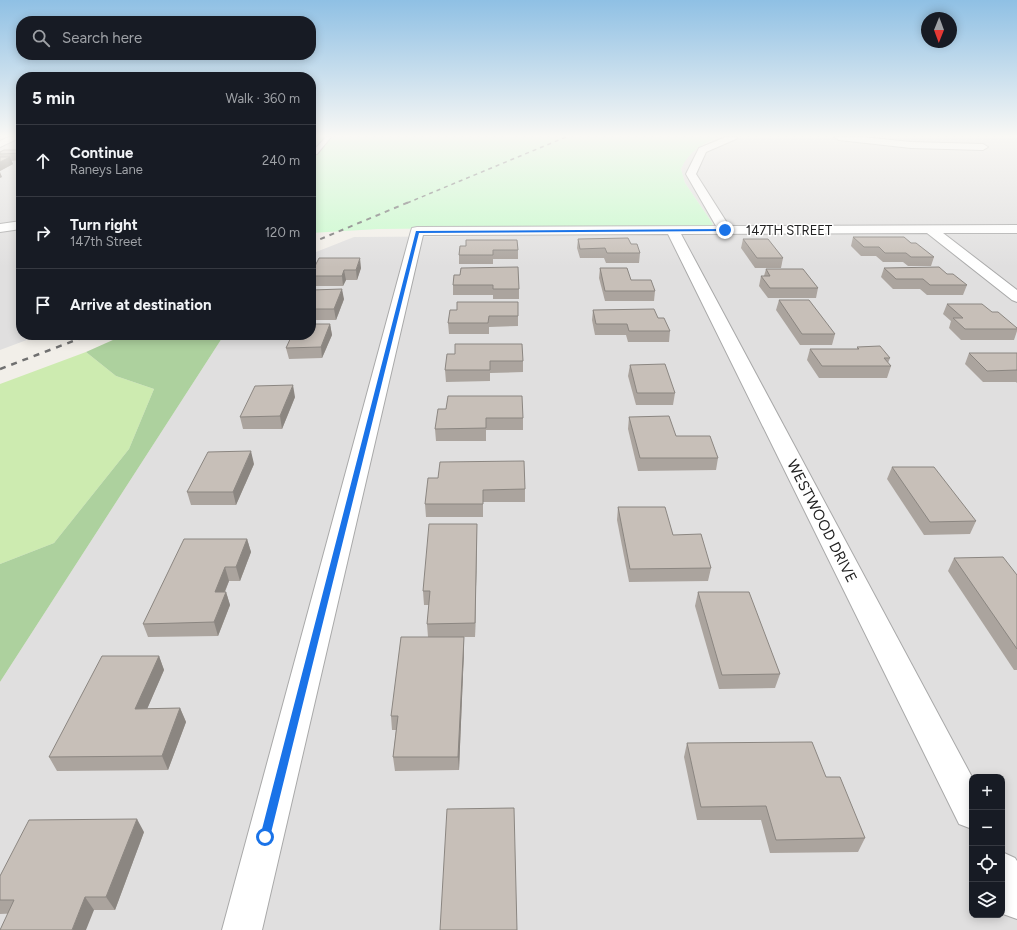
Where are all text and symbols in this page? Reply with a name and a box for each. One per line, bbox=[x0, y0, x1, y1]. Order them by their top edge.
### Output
north arrow bbox=[921, 12, 957, 48]
search box bbox=[16, 16, 316, 60]
icon: search bbox=[30, 27, 52, 49]
text: Search here bbox=[62, 29, 142, 47]
text: 5 min bbox=[32, 88, 75, 108]
text: Walk · 360 m bbox=[225, 91, 300, 106]
text: Continue bbox=[70, 144, 133, 162]
icon: ahead bbox=[32, 150, 54, 172]
text: 240 m bbox=[262, 153, 300, 168]
text: Raneys Lane bbox=[70, 162, 143, 177]
text: Turn right bbox=[70, 216, 138, 234]
route end bbox=[716, 221, 734, 239]
icon: right bbox=[32, 222, 54, 244]
street label: 147TH STREET bbox=[746, 223, 833, 238]
text: 120 m bbox=[265, 225, 300, 240]
text: 147th Street bbox=[70, 234, 142, 249]
icon: arrive bbox=[32, 294, 54, 316]
text: Arrive at destination bbox=[70, 296, 211, 314]
street label: WESTWOOD DRIVE bbox=[783, 457, 861, 585]
map controls bbox=[969, 774, 1005, 918]
button: + bbox=[969, 774, 1005, 810]
button: − bbox=[969, 810, 1005, 846]
route start bbox=[256, 828, 274, 846]
button: locate bbox=[969, 846, 1005, 882]
button: layers bbox=[969, 882, 1005, 918]

